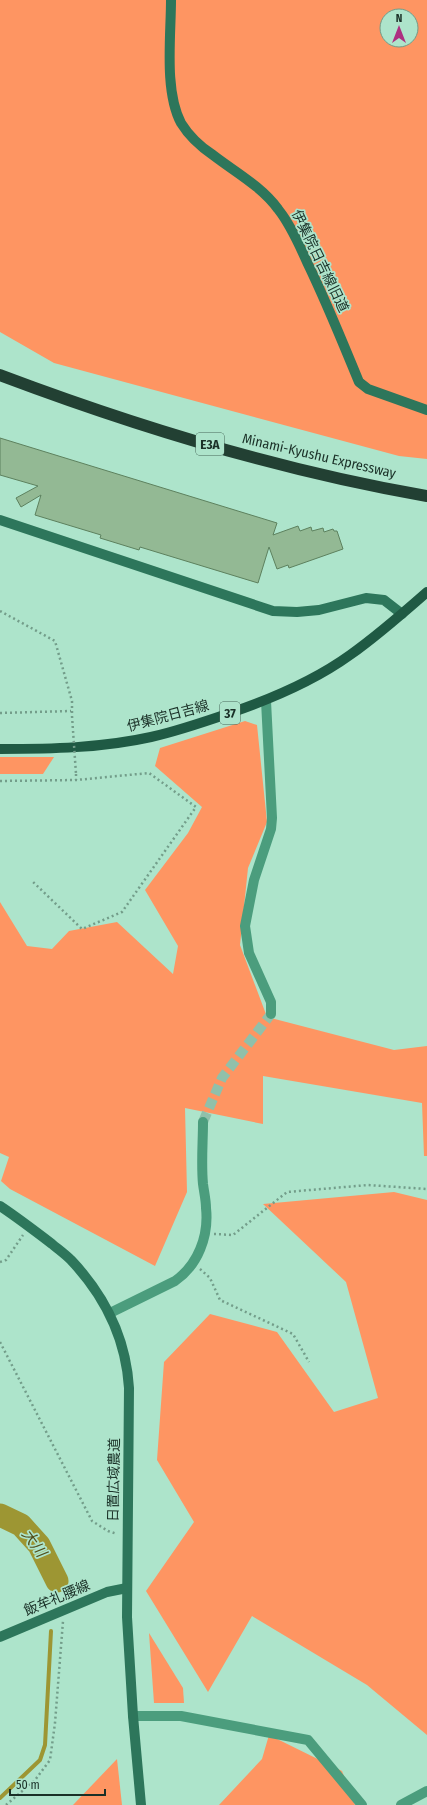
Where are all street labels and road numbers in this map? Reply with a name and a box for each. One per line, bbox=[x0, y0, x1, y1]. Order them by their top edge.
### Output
street label: 伊集院日吉線旧道 bbox=[288, 207, 352, 315]
street label: Minami-Kyushu Expressway bbox=[241, 430, 398, 482]
road number: E3A bbox=[196, 433, 224, 455]
street label: 伊集院日吉線 bbox=[125, 697, 211, 735]
road number: 37 bbox=[220, 702, 240, 724]
street label: 日置広域農道 bbox=[105, 1438, 123, 1522]
street label: 飯牟礼腰線 bbox=[21, 1577, 93, 1619]

